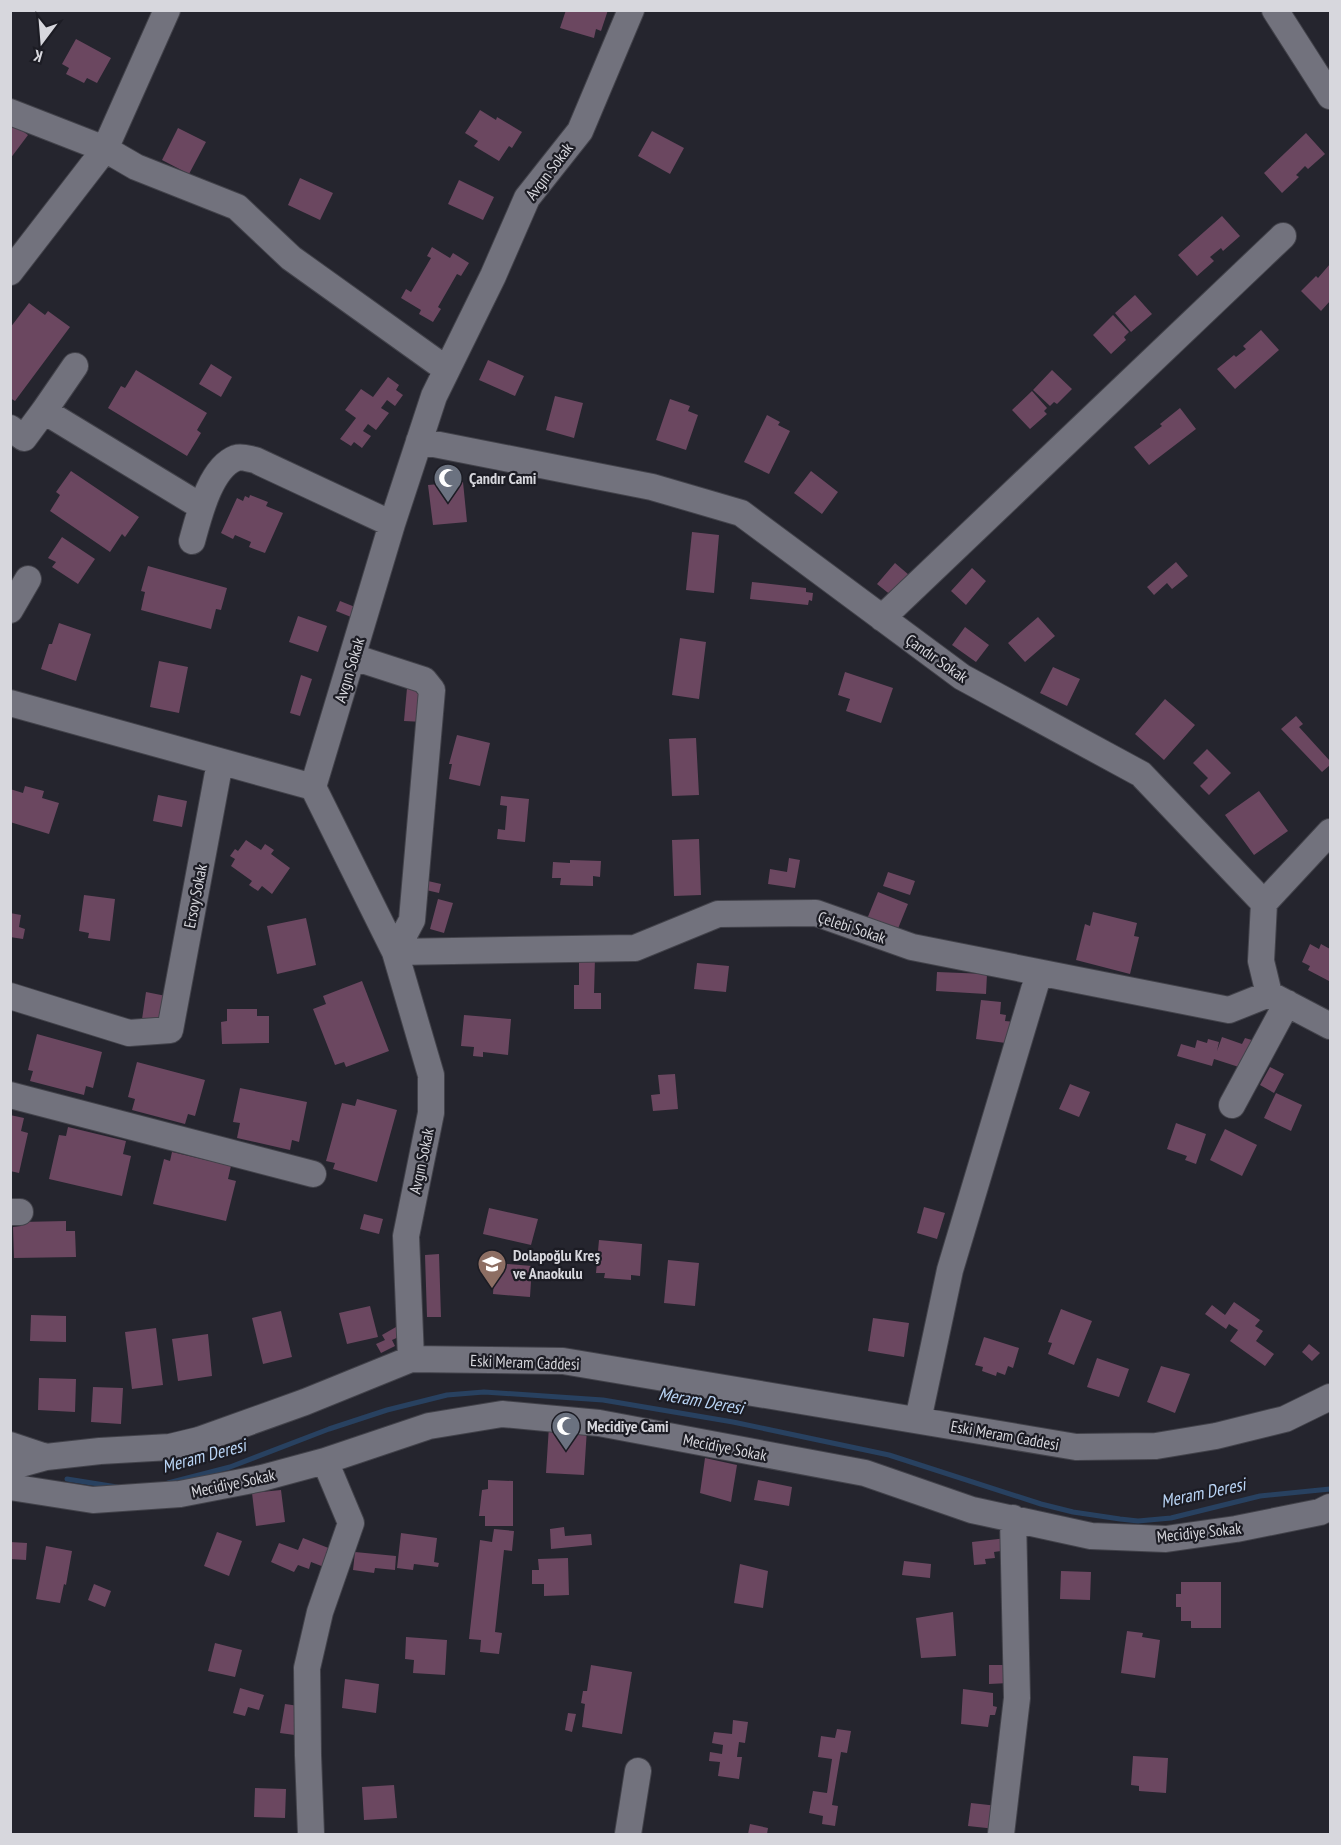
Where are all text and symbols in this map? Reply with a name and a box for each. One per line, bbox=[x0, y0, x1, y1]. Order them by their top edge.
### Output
north arrow bbox=[12, 12, 72, 72]
text: K bbox=[30, 45, 45, 67]
street label: Avgın Sokak bbox=[521, 138, 578, 204]
mosque icon: Çandır Cami bbox=[432, 462, 464, 504]
place label: Çandır Cami bbox=[469, 468, 537, 488]
street label: Çandır Sokak bbox=[902, 629, 973, 687]
street label: Avgın Sokak bbox=[330, 634, 369, 705]
street label: Ersoy Sokak bbox=[179, 861, 211, 930]
street label: Çelebi Sokak bbox=[816, 907, 889, 948]
street label: Avgın Sokak bbox=[404, 1126, 438, 1196]
place label: Dolapoğlu Kreş ve Anaokulu bbox=[512, 1245, 600, 1283]
school or university icon: Dolapoğlu Kreş ve Anaokulu bbox=[476, 1248, 508, 1290]
street label: Eski Meram Caddesi bbox=[470, 1350, 580, 1374]
water label: Meram Deresi bbox=[657, 1382, 747, 1420]
mosque icon: Mecidiye Cami bbox=[550, 1410, 582, 1452]
place label: Mecidiye Cami bbox=[587, 1416, 669, 1436]
street label: Eski Meram Caddesi bbox=[949, 1416, 1061, 1454]
street label: Mecidiye Sokak bbox=[681, 1429, 769, 1465]
water label: Meram Deresi bbox=[159, 1433, 250, 1478]
street label: Mecidiye Sokak bbox=[189, 1464, 277, 1502]
water label: Meram Deresi bbox=[1159, 1472, 1249, 1513]
street label: Mecidiye Sokak bbox=[1156, 1518, 1243, 1546]

